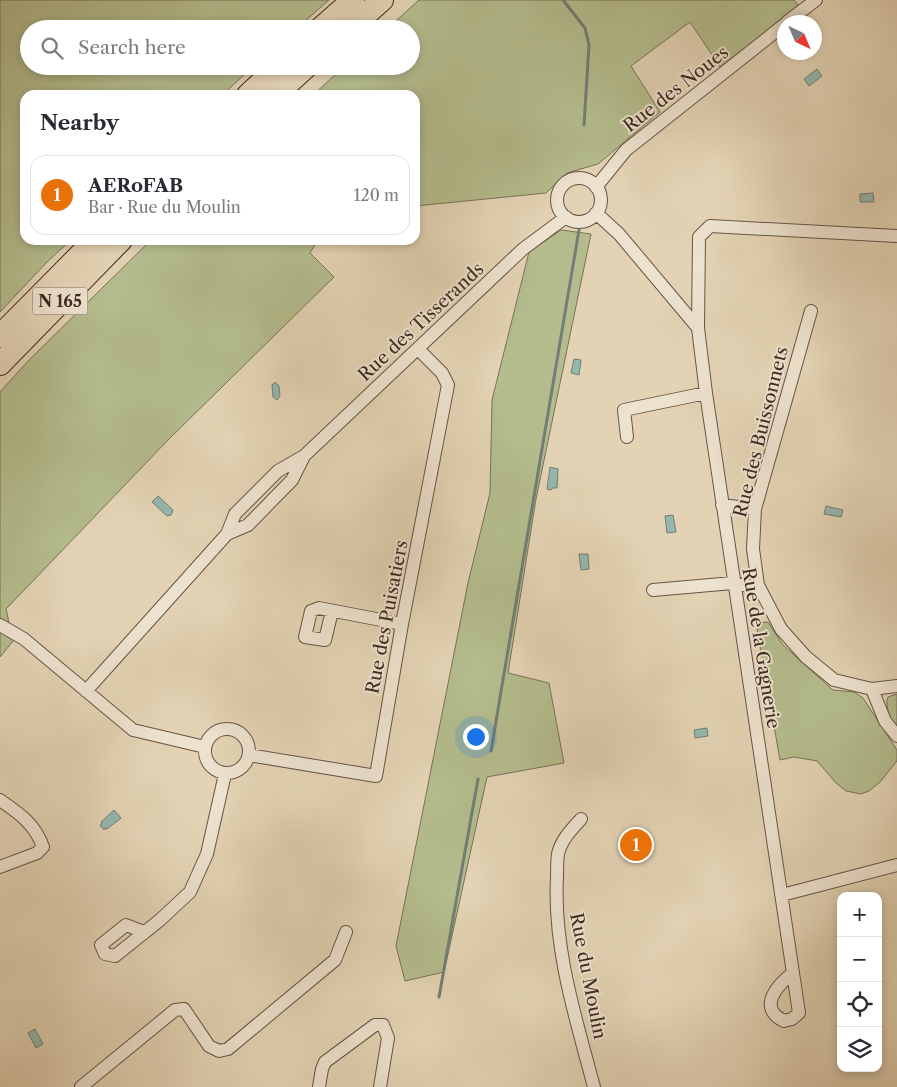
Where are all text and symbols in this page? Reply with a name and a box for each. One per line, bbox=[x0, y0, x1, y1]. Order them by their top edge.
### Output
north arrow bbox=[777, 15, 822, 60]
search box bbox=[20, 20, 420, 75]
icon: search bbox=[38, 34, 66, 62]
text: Search here bbox=[78, 36, 186, 59]
street label: Rue des Noues bbox=[619, 41, 733, 137]
text: Nearby bbox=[40, 110, 119, 135]
text: AERoFAB bbox=[88, 174, 183, 197]
text: 1 bbox=[53, 185, 61, 205]
text: 120 m bbox=[354, 185, 399, 205]
text: Bar · Rue du Moulin bbox=[88, 197, 241, 217]
street label: Rue des Tisserands bbox=[354, 258, 488, 386]
road number: N 165 bbox=[32, 288, 88, 314]
street label: Rue des Buissonnets bbox=[729, 344, 793, 520]
street label: Rue des Puisatiers bbox=[361, 538, 413, 696]
street label: Rue de la Gagnerie bbox=[737, 566, 785, 730]
your location bbox=[463, 724, 489, 750]
pin: 1 bbox=[620, 826, 652, 864]
map controls bbox=[837, 892, 882, 1072]
button: + bbox=[837, 892, 882, 937]
street label: Rue du Moulin bbox=[565, 911, 611, 1041]
button: − bbox=[837, 937, 882, 982]
button: locate bbox=[837, 982, 882, 1027]
button: layers bbox=[837, 1027, 882, 1072]

